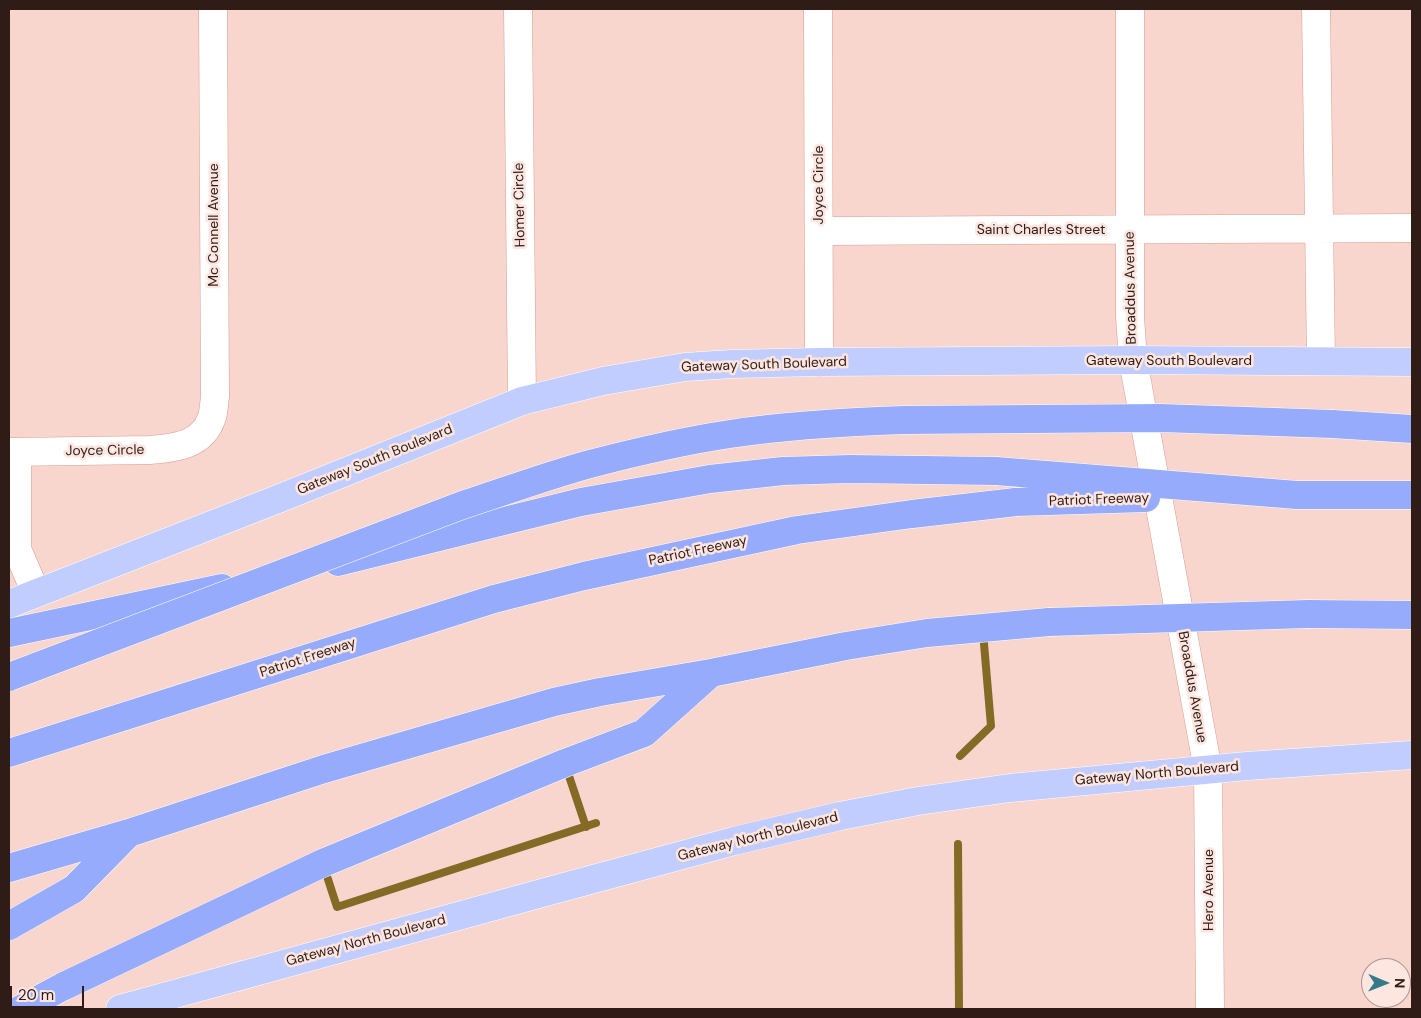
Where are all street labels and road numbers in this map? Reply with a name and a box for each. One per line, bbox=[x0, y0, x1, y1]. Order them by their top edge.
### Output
street label: Joyce Circle bbox=[811, 146, 827, 224]
street label: Mc Connell Avenue bbox=[206, 163, 222, 287]
street label: Homer Circle bbox=[511, 163, 529, 247]
street label: Saint Charles Street bbox=[977, 222, 1105, 238]
street label: Broaddus Avenue bbox=[1122, 231, 1140, 345]
street label: Gateway South Boulevard bbox=[1086, 353, 1252, 369]
street label: Gateway South Boulevard bbox=[681, 354, 847, 376]
street label: Gateway South Boulevard bbox=[295, 421, 455, 499]
street label: Joyce Circle bbox=[65, 442, 145, 460]
street label: Patriot Freeway bbox=[1049, 490, 1149, 510]
street label: Patriot Freeway bbox=[647, 532, 749, 570]
street label: Broaddus Avenue bbox=[1174, 630, 1210, 744]
street label: Patriot Freeway bbox=[258, 635, 358, 681]
street label: Gateway North Boulevard bbox=[1074, 758, 1240, 790]
street label: Gateway North Boulevard bbox=[676, 809, 840, 865]
street label: Hero Avenue bbox=[1201, 849, 1217, 931]
street label: Gateway North Boulevard bbox=[284, 912, 448, 970]

